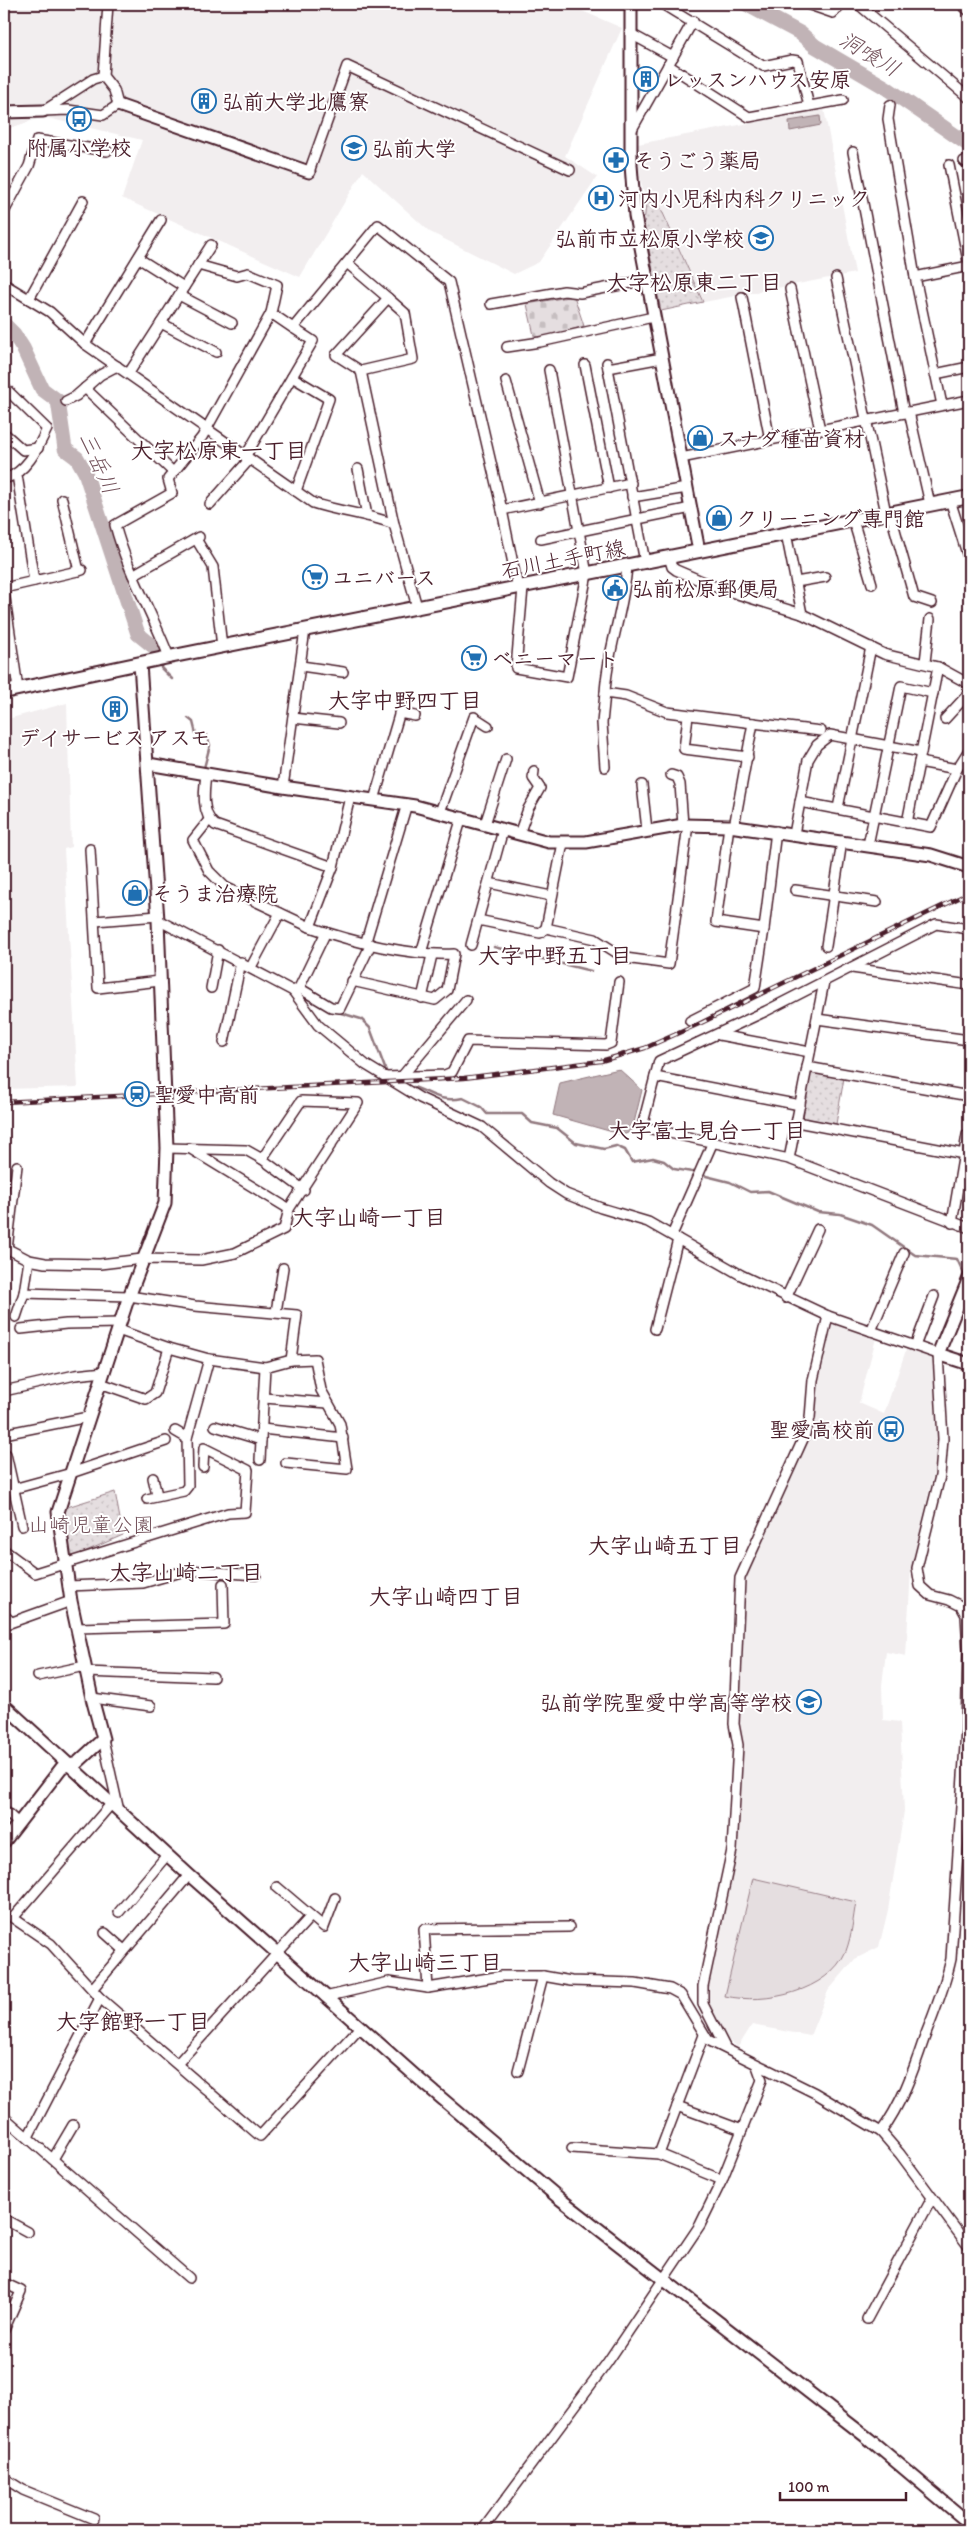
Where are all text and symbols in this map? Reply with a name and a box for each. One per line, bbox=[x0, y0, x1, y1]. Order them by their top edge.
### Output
water label: 洞喰川 bbox=[835, 25, 905, 83]
building icon: レッスンハウス安原 bbox=[633, 66, 659, 92]
place label: レッスンハウス安原 bbox=[664, 67, 851, 92]
building icon: 弘前大学北鷹寮 bbox=[191, 88, 217, 114]
place label: 弘前大学北鷹寮 bbox=[222, 89, 369, 114]
bus stop icon: 附属小学校 bbox=[66, 106, 92, 132]
place label: 附属小学校 bbox=[27, 135, 132, 160]
school or university icon: 弘前大学 bbox=[341, 135, 367, 161]
place label: 弘前大学 bbox=[372, 136, 456, 161]
pharmacy icon: そうごう薬局 bbox=[603, 147, 629, 173]
place label: そうごう薬局 bbox=[634, 148, 761, 173]
hospital icon: 河内小児科内科クリニック bbox=[588, 185, 614, 211]
place label: 河内小児科内科クリニック bbox=[618, 186, 870, 211]
school or university icon: 弘前市立松原小学校 bbox=[748, 225, 774, 251]
place label: 弘前市立松原小学校 bbox=[555, 226, 744, 251]
district label: 大字松原東二丁目 bbox=[606, 269, 782, 296]
shop icon: スナダ種苗資材 bbox=[687, 425, 713, 451]
place label: スナダ種苗資材 bbox=[718, 426, 864, 451]
water label: 三岳川 bbox=[73, 427, 125, 499]
district label: 大字松原東一丁目 bbox=[131, 437, 307, 464]
shop icon: クリーニング専門館 bbox=[706, 505, 732, 531]
place label: クリーニング専門館 bbox=[736, 506, 925, 531]
street label: 石川土手町線 bbox=[499, 535, 627, 583]
supermarket icon: ユニバース bbox=[302, 564, 328, 590]
place label: ユニバース bbox=[332, 565, 436, 590]
public building icon: 弘前松原郵便局 bbox=[602, 575, 628, 601]
place label: 弘前松原郵便局 bbox=[632, 576, 779, 601]
supermarket icon: ベニーマート bbox=[461, 645, 487, 671]
place label: ベニーマート bbox=[492, 646, 619, 671]
district label: 大字中野四丁目 bbox=[328, 687, 482, 714]
building icon: デイサービス アスモ bbox=[102, 696, 128, 722]
place label: デイサービス アスモ bbox=[19, 725, 211, 750]
shop icon: そうま治療院 bbox=[122, 880, 148, 906]
place label: そうま治療院 bbox=[152, 881, 278, 906]
district label: 大字中野五丁目 bbox=[478, 942, 632, 969]
station icon: 聖愛中高前 bbox=[124, 1081, 150, 1107]
place label: 聖愛中高前 bbox=[154, 1082, 259, 1107]
district label: 大字富士見台一丁目 bbox=[608, 1117, 806, 1144]
district label: 大字山崎一丁目 bbox=[292, 1204, 446, 1231]
bus stop icon: 聖愛高校前 bbox=[878, 1416, 904, 1442]
place label: 聖愛高校前 bbox=[769, 1417, 874, 1442]
park label: 山崎児童公園 bbox=[28, 1512, 154, 1537]
district label: 大字山崎五丁目 bbox=[588, 1532, 742, 1559]
district label: 大字山崎二丁目 bbox=[109, 1559, 263, 1586]
district label: 大字山崎四丁目 bbox=[369, 1583, 523, 1610]
school or university icon: 弘前学院聖愛中学高等学校 bbox=[796, 1689, 822, 1715]
place label: 弘前学院聖愛中学高等学校 bbox=[540, 1690, 792, 1715]
district label: 大字山崎三丁目 bbox=[348, 1949, 502, 1976]
district label: 大字館野一丁目 bbox=[56, 2008, 210, 2035]
scale bar bbox=[780, 2469, 907, 2501]
text: 100 m bbox=[788, 2478, 830, 2496]

